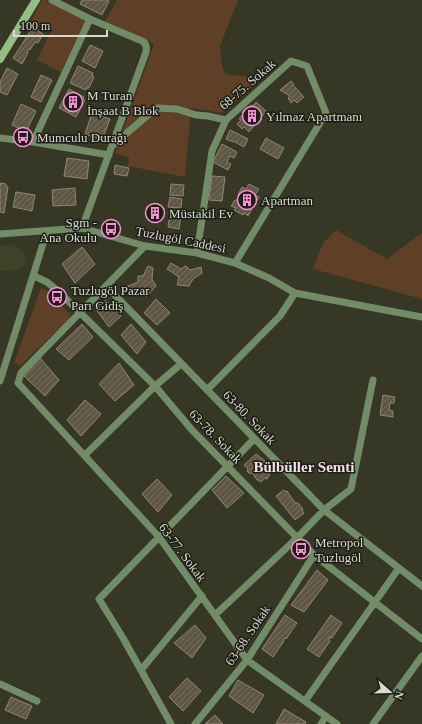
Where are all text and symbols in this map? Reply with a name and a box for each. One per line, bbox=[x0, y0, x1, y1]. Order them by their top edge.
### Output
scale bar bbox=[14, 12, 107, 38]
text: 100 m bbox=[20, 19, 51, 33]
street label: 68-75. Sokak bbox=[216, 56, 279, 113]
place label: M Turan İnşaat B Blok bbox=[87, 88, 159, 118]
building icon: M Turan İnşaat B Blok bbox=[62, 91, 84, 113]
building icon: Yılmaz Apartmanı bbox=[241, 105, 263, 127]
place label: Yılmaz Apartmanı bbox=[266, 109, 363, 124]
bus stop icon: Mumculu Durağı bbox=[12, 126, 34, 148]
place label: Mumculu Durağı bbox=[37, 130, 127, 145]
building icon: Apartman bbox=[236, 189, 258, 211]
place label: Apartman bbox=[261, 193, 313, 208]
building icon: Müstakil Ev bbox=[144, 202, 166, 224]
place label: Müstakil Ev bbox=[169, 206, 233, 221]
place label: Sgm - Ana Okulu bbox=[40, 215, 97, 245]
bus stop icon: Sgm - Ana Okulu bbox=[100, 218, 122, 240]
street label: Tuzlugöl Caddesi bbox=[135, 223, 228, 256]
place label: Tuzlugöl Pazar Parı Gidiş bbox=[71, 283, 150, 313]
bus stop icon: Tuzlugöl Pazar Parı Gidiş bbox=[46, 286, 68, 308]
street label: 63-80. Sokak bbox=[220, 387, 279, 448]
street label: 63-78. Sokak bbox=[186, 406, 245, 467]
district label: Bülbüller Semti bbox=[254, 459, 355, 475]
street label: 63-77. Sokak bbox=[156, 520, 210, 585]
place label: Metropol Tuzlugöl bbox=[315, 535, 364, 565]
bus stop icon: Metropol Tuzlugöl bbox=[290, 538, 312, 560]
street label: 63-68. Sokak bbox=[222, 602, 273, 668]
north arrow bbox=[370, 672, 410, 712]
text: N bbox=[392, 690, 406, 701]

